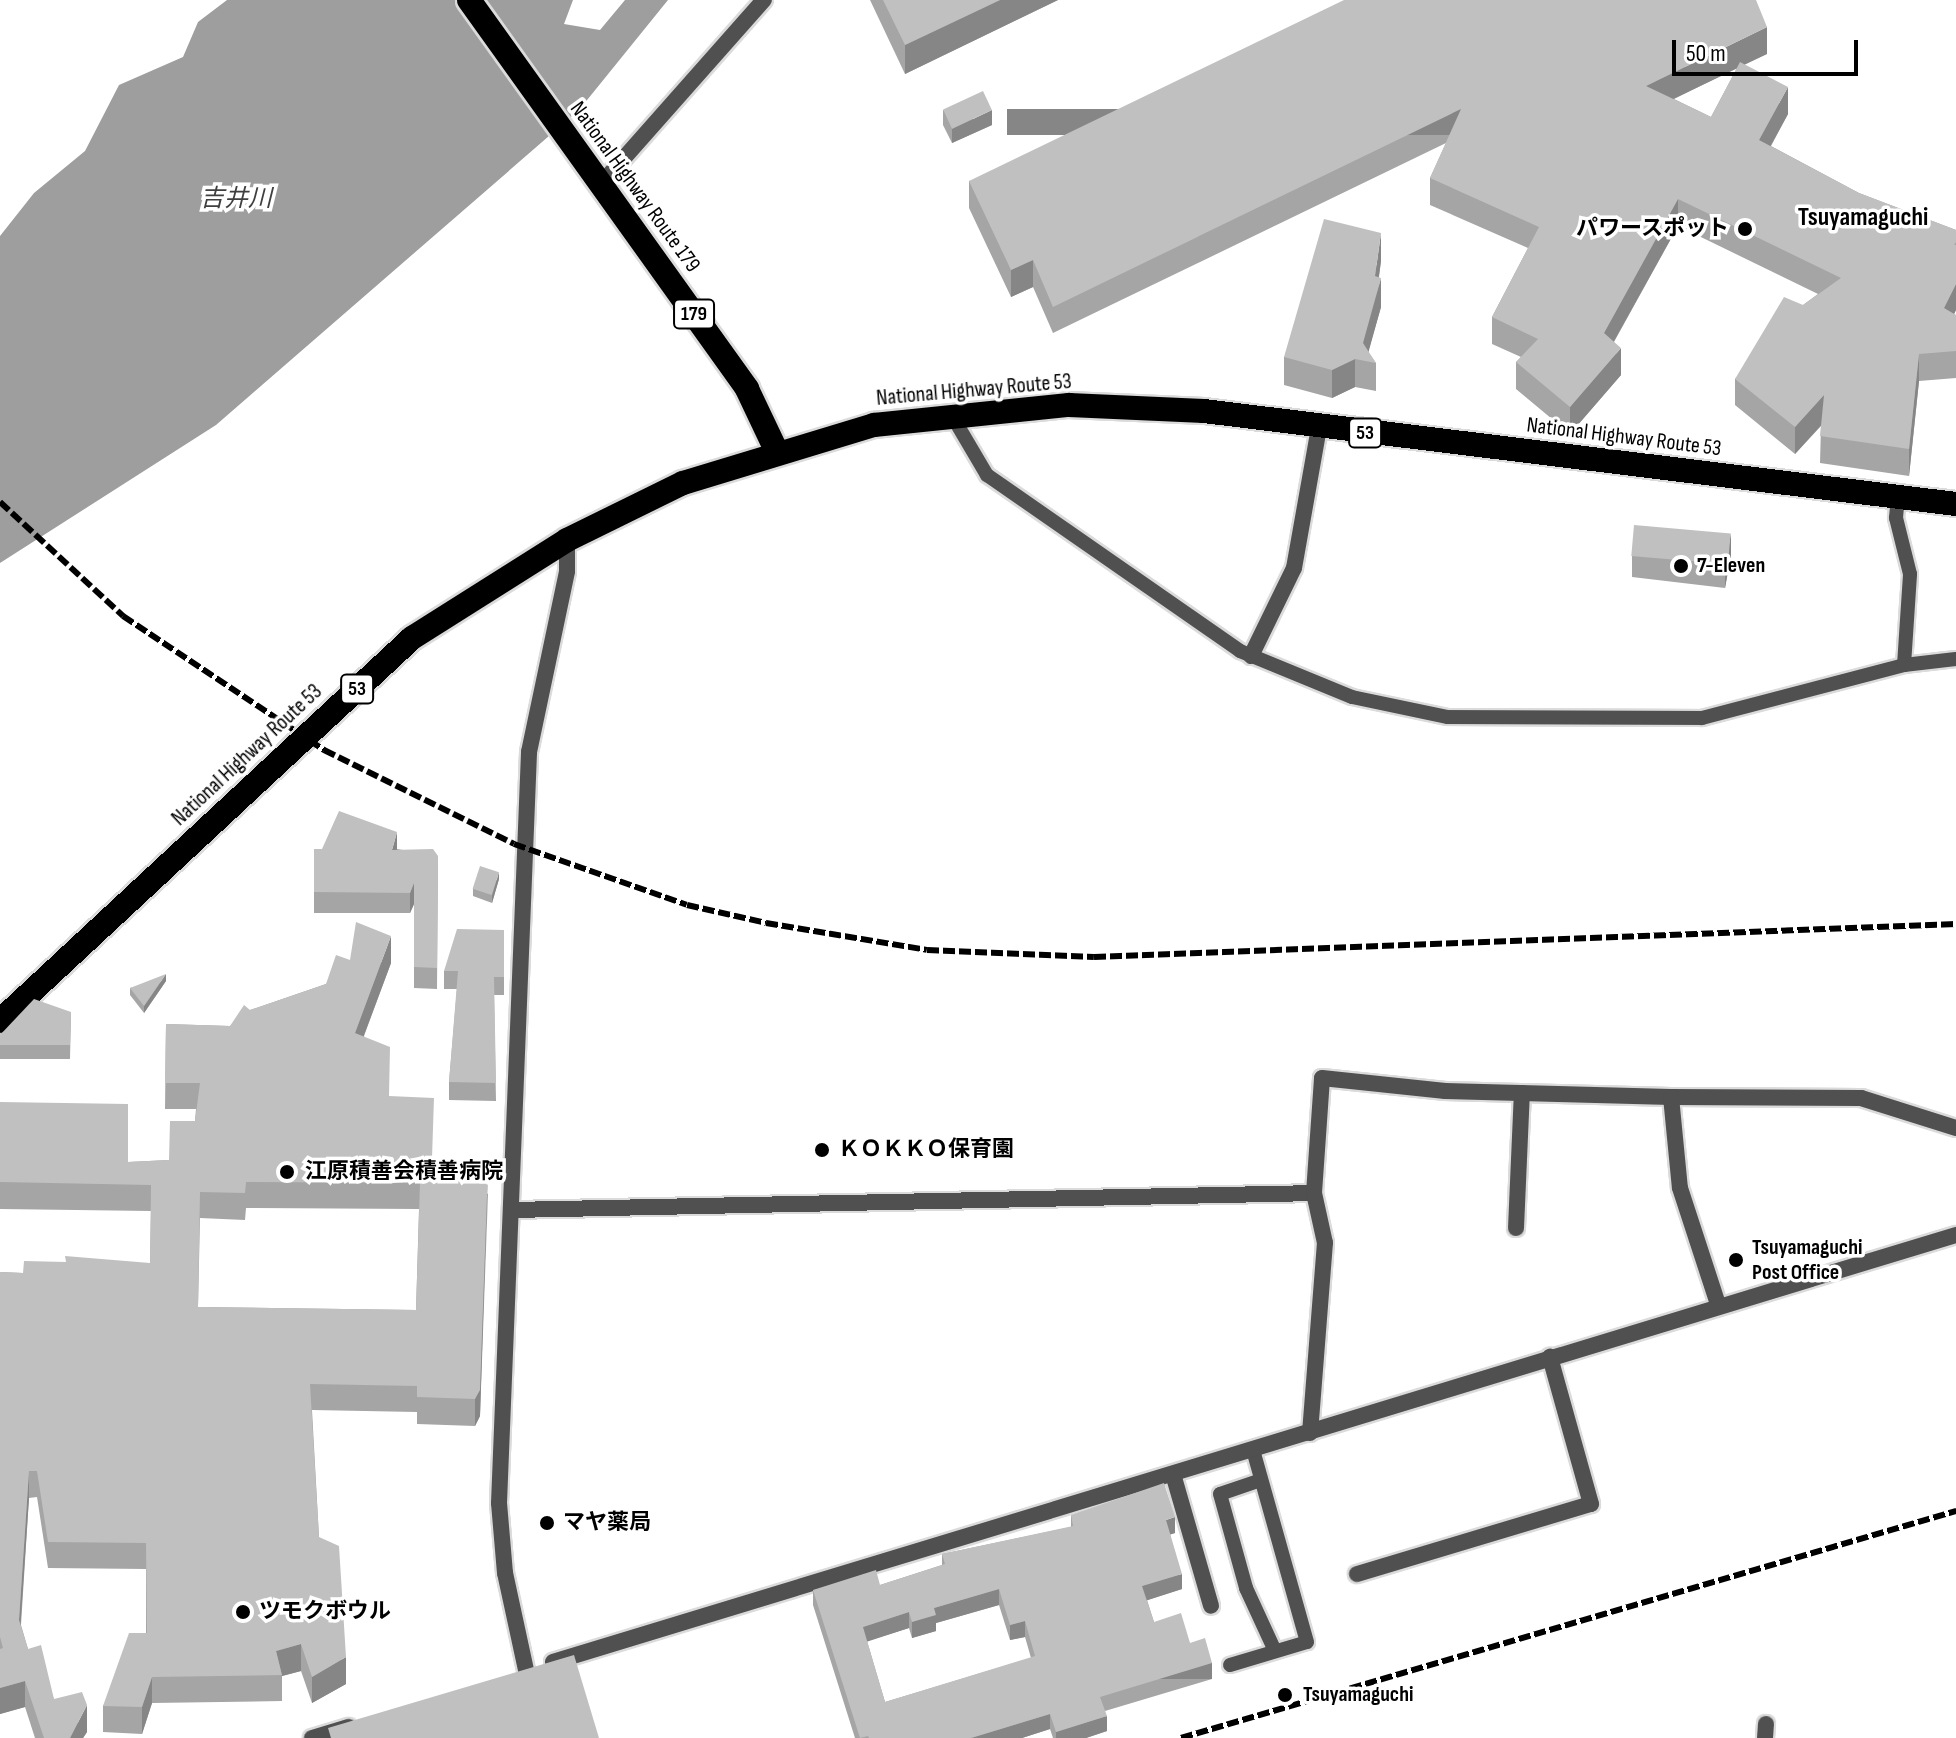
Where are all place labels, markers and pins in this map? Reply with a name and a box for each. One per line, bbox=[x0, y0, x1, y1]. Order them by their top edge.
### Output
place label: パワースポット bbox=[1575, 216, 1729, 242]
marker: パワースポット bbox=[1736, 220, 1754, 238]
place label: 7-Eleven bbox=[1697, 553, 1765, 579]
marker: 7-Eleven bbox=[1672, 557, 1690, 575]
place label: ＫＯＫＫＯ保育園 bbox=[838, 1137, 1014, 1163]
marker: ＫＯＫＫＯ保育園 bbox=[813, 1141, 831, 1159]
place label: 江原積善会積善病院 bbox=[305, 1159, 503, 1185]
marker: 江原積善会積善病院 bbox=[276, 1161, 298, 1183]
place label: Tsuyamaguchi Post Office bbox=[1752, 1234, 1862, 1286]
marker: Tsuyamaguchi Post Office bbox=[1727, 1251, 1745, 1269]
place label: マヤ薬局 bbox=[563, 1510, 651, 1536]
marker: マヤ薬局 bbox=[538, 1514, 556, 1532]
place label: ツモクボウル bbox=[259, 1599, 391, 1625]
marker: ツモクボウル bbox=[234, 1603, 252, 1621]
place label: Tsuyamaguchi bbox=[1303, 1682, 1413, 1708]
marker: Tsuyamaguchi bbox=[1274, 1684, 1296, 1706]

